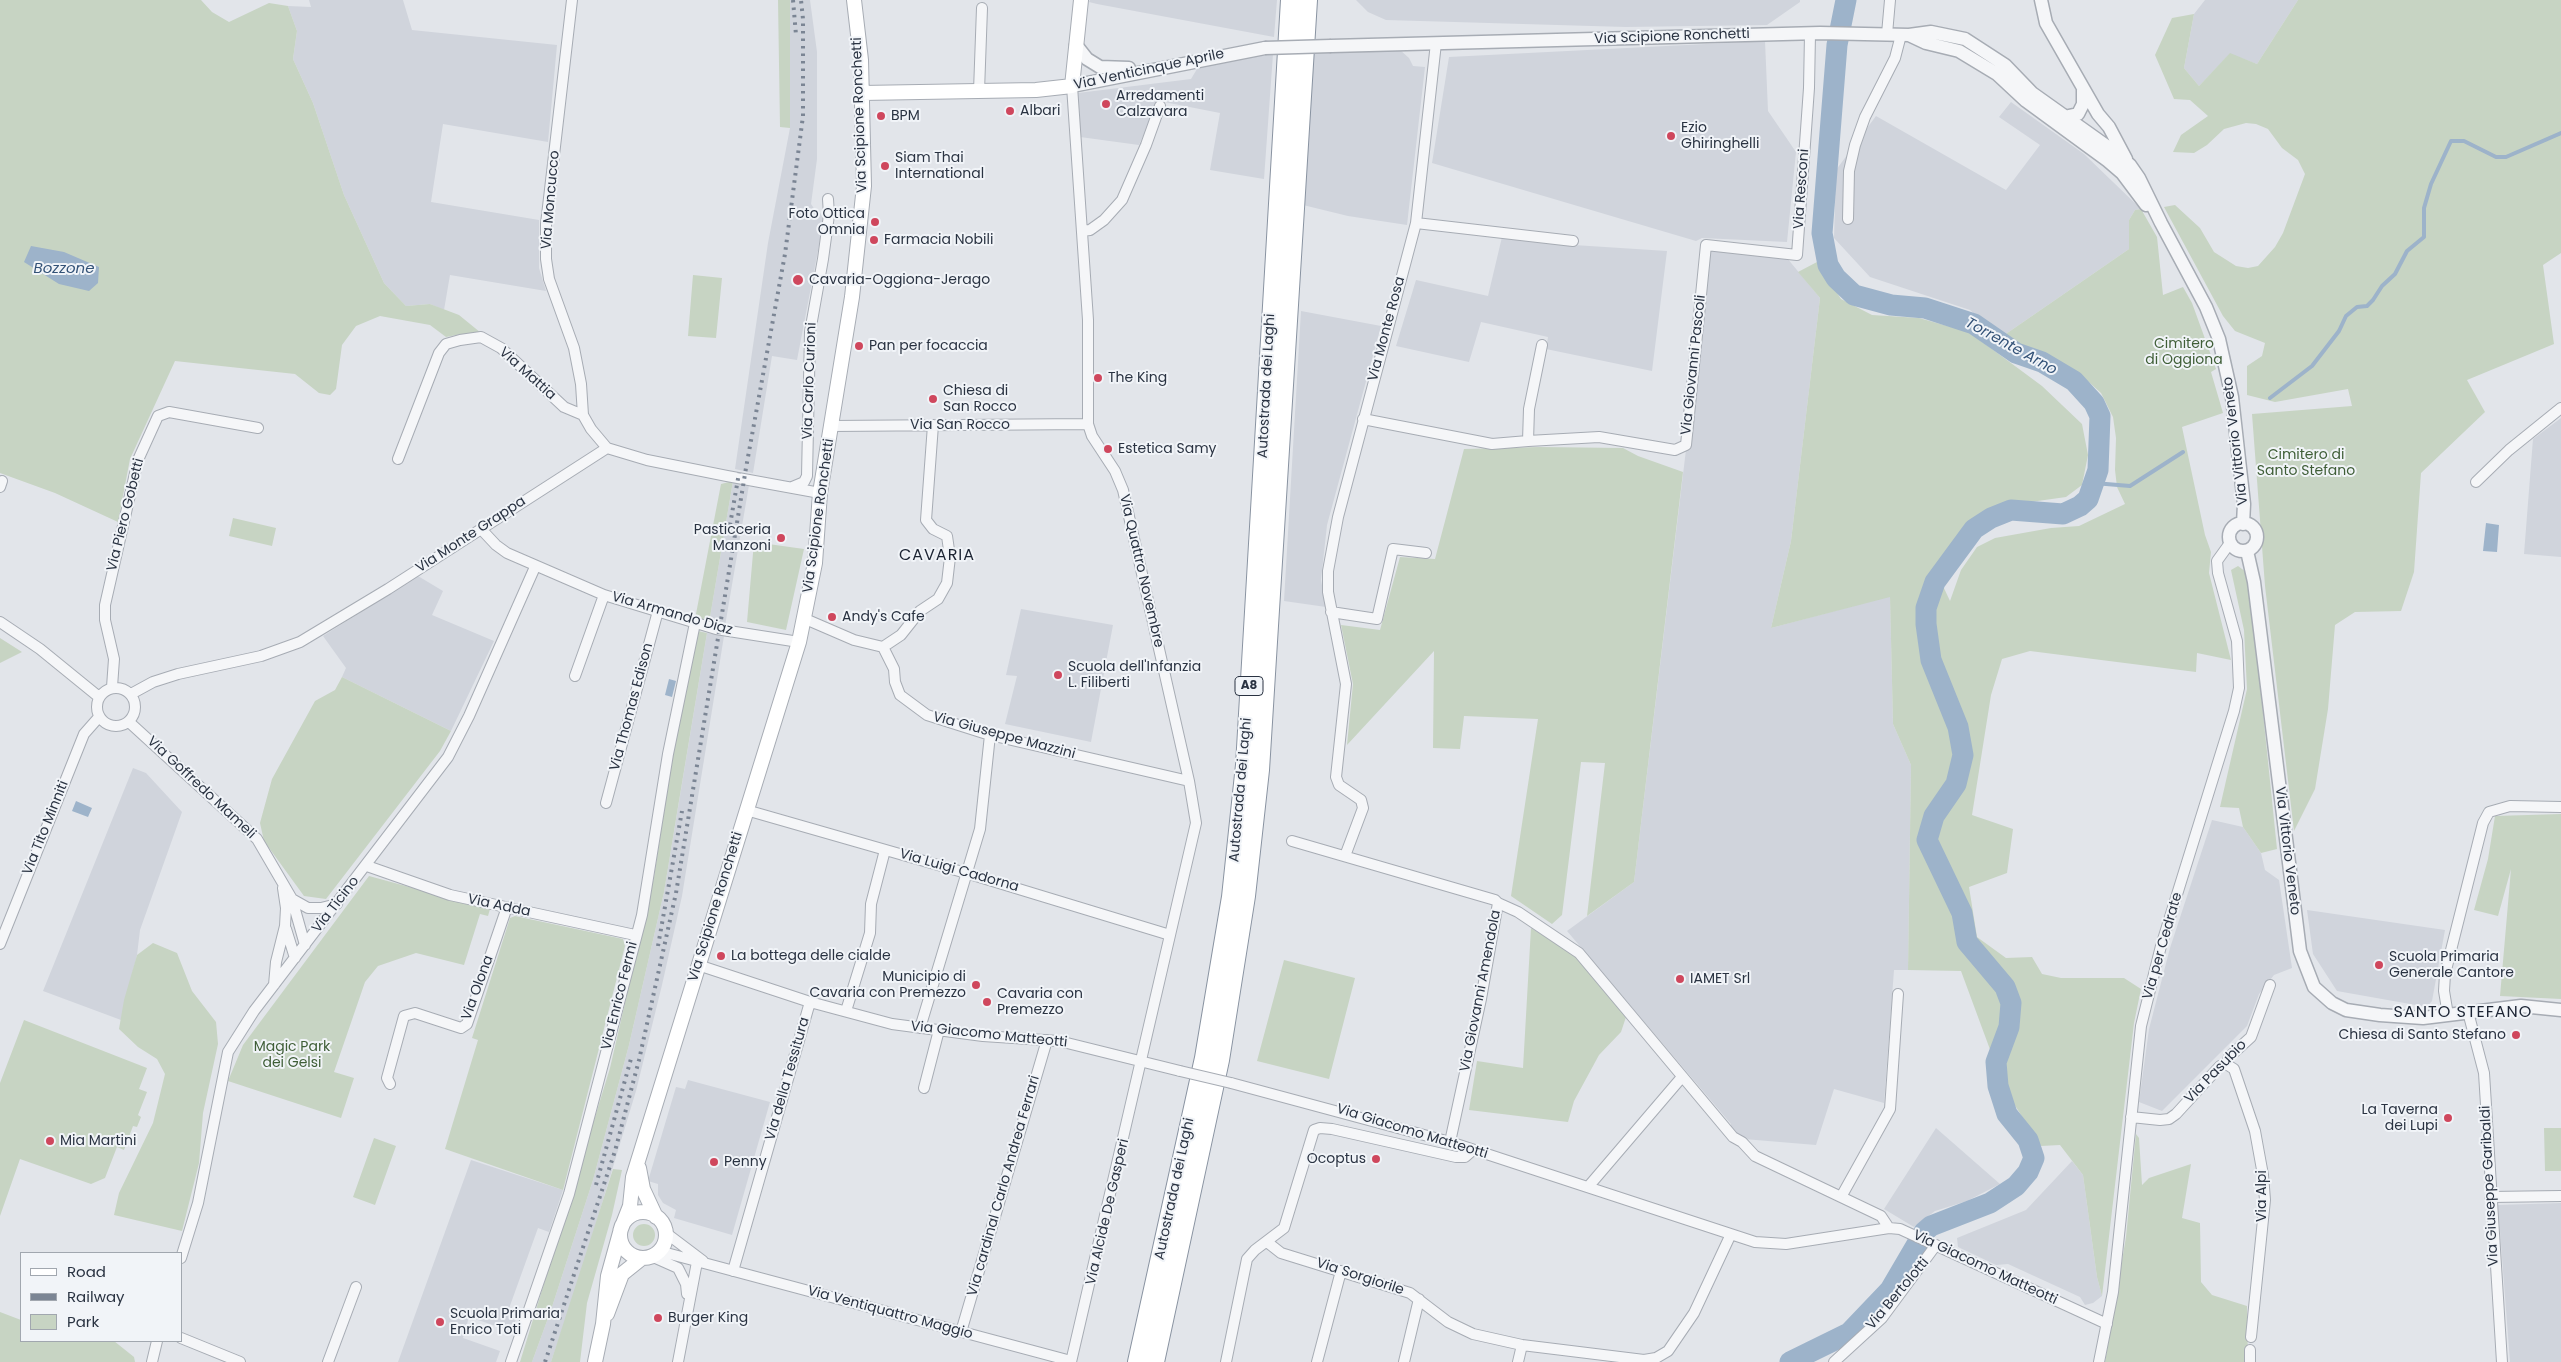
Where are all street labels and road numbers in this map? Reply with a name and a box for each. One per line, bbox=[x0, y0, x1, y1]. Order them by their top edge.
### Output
street label: Via Scipione Ronchetti bbox=[1594, 26, 1750, 48]
street label: Via Scipione Ronchetti bbox=[849, 37, 871, 193]
street label: Via Venticinque Aprile bbox=[1072, 46, 1226, 94]
street label: Via Resconi bbox=[1791, 148, 1813, 230]
street label: Via Moncucco bbox=[538, 150, 564, 250]
street label: Via Monte Rosa bbox=[1365, 275, 1409, 383]
street label: Via Giovanni Pascoli bbox=[1678, 294, 1710, 436]
street label: Autostrada dei Laghi bbox=[1255, 313, 1279, 459]
street label: Via Carlo Curioni bbox=[800, 322, 820, 440]
street label: Via Mattia bbox=[495, 344, 559, 404]
street label: Via Vittorio Veneto bbox=[2220, 376, 2252, 506]
street label: Via San Rocco bbox=[910, 417, 1010, 433]
street label: Via Scipione Ronchetti bbox=[800, 438, 838, 594]
street label: Via Piero Gobetti bbox=[104, 457, 148, 573]
street label: Via Monte Grappa bbox=[413, 493, 529, 577]
street label: Via Quattro Novembre bbox=[1115, 493, 1167, 649]
street label: Via Armando Diaz bbox=[610, 589, 734, 639]
street label: Via Thomas Edison bbox=[607, 641, 657, 773]
road number: A8 bbox=[1235, 676, 1263, 696]
street label: Via Giuseppe Mazzini bbox=[931, 709, 1077, 763]
street label: Autostrada dei Laghi bbox=[1226, 717, 1256, 863]
street label: Via Goffredo Mameli bbox=[143, 733, 259, 843]
street label: Via Tito Minniti bbox=[19, 778, 73, 878]
street label: Via Vittorio Veneto bbox=[2271, 786, 2303, 916]
street label: Via Scipione Ronchetti bbox=[685, 830, 747, 984]
street label: Via Luigi Cadorna bbox=[897, 846, 1021, 896]
street label: Via Ticino bbox=[309, 873, 363, 937]
street label: Via Adda bbox=[466, 891, 532, 921]
street label: Via per Cedrate bbox=[2140, 891, 2186, 1001]
street label: Via Giovanni Amendola bbox=[1457, 909, 1505, 1073]
street label: Via Enrico Fermi bbox=[598, 940, 642, 1052]
street label: Via Olona bbox=[458, 953, 498, 1023]
street label: Via della Tessitura bbox=[762, 1015, 814, 1143]
street label: Via Giacomo Matteotti bbox=[910, 1018, 1068, 1052]
street label: Via Pasubio bbox=[2182, 1037, 2250, 1107]
street label: Via cardinal Carlo Andrea Ferrari bbox=[964, 1074, 1044, 1298]
street label: Via Giacomo Matteotti bbox=[1334, 1101, 1490, 1163]
street label: Via Giuseppe Garibaldi bbox=[2477, 1105, 2503, 1267]
street label: Autostrada dei Laghi bbox=[1152, 1116, 1198, 1262]
street label: Via Alcide De Gasperi bbox=[1083, 1137, 1133, 1287]
street label: Via Alpi bbox=[2254, 1170, 2270, 1222]
street label: Via Giacomo Matteotti bbox=[1910, 1227, 2060, 1309]
street label: Via Sorgiorile bbox=[1314, 1255, 1406, 1299]
street label: Via Bertolotti bbox=[1863, 1255, 1933, 1333]
street label: Via Ventiquattro Maggio bbox=[805, 1283, 975, 1343]

